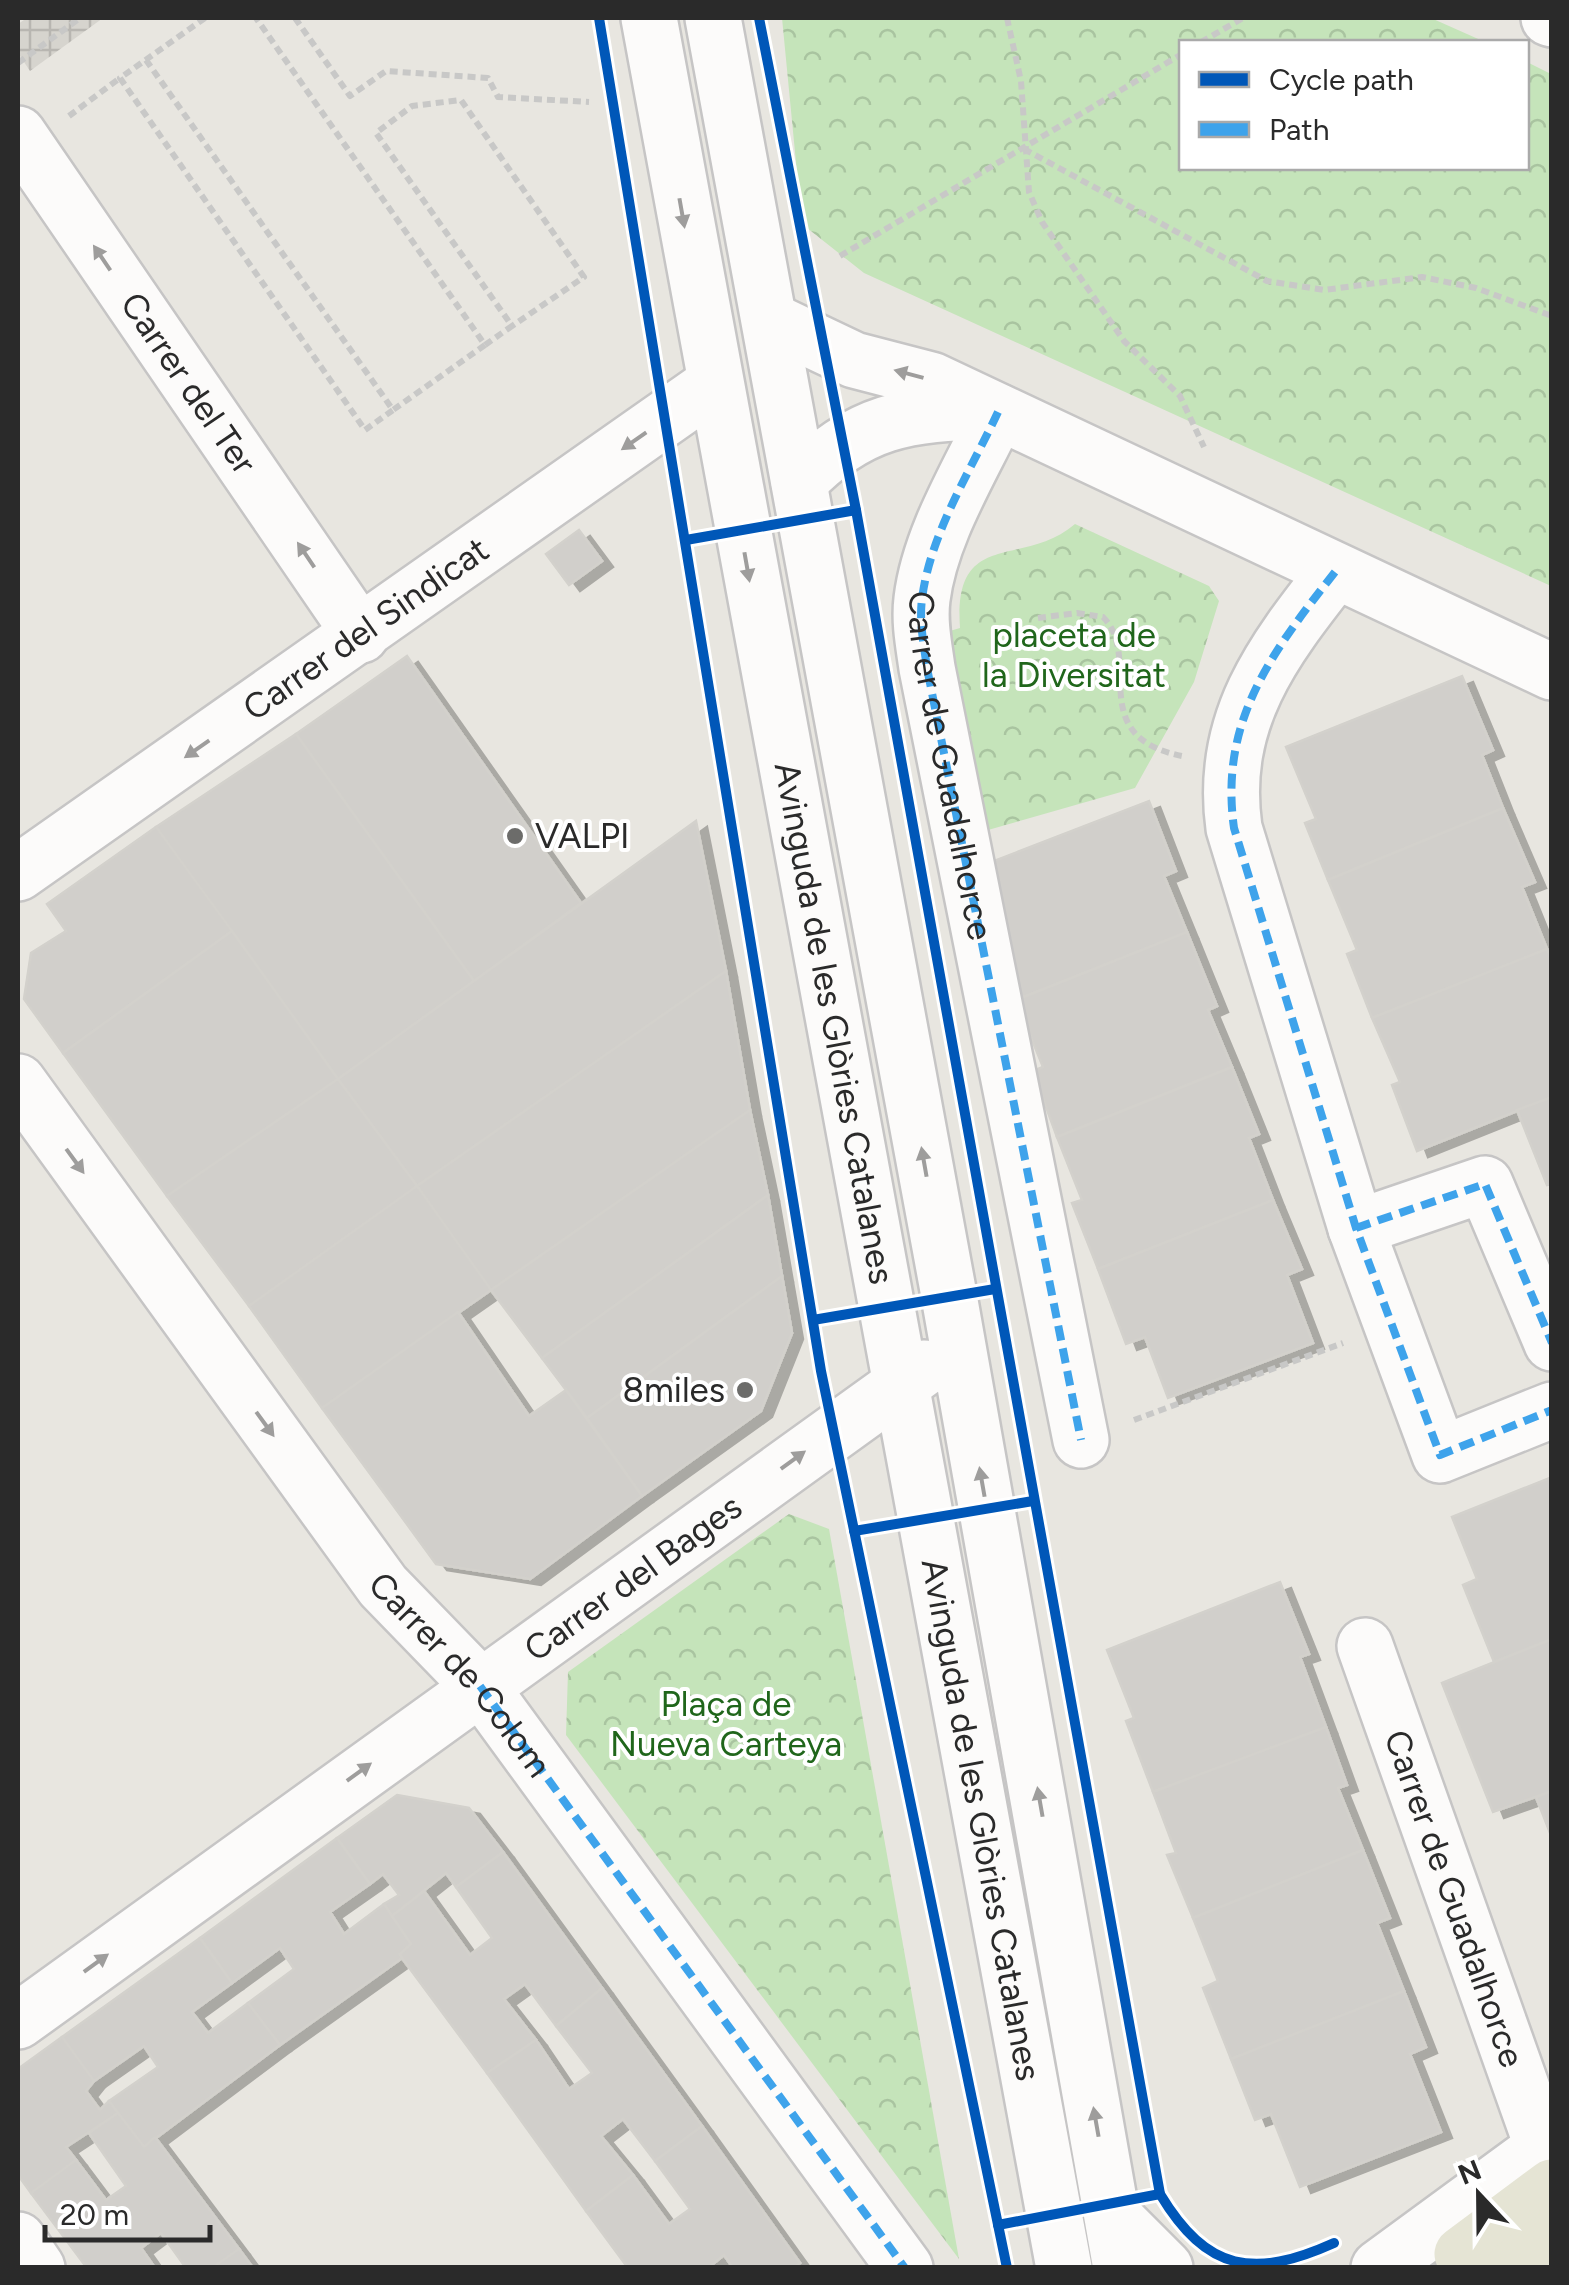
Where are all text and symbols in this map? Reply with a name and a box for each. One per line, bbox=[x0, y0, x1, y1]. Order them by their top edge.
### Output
legend bbox=[1179, 40, 1529, 170]
text: Cycle path bbox=[1269, 61, 1414, 98]
text: Path bbox=[1269, 111, 1329, 148]
one-way arrow bbox=[675, 198, 690, 229]
one-way arrow bbox=[93, 245, 113, 272]
street label: Carrer del Ter bbox=[112, 284, 265, 482]
one-way arrow bbox=[893, 366, 924, 382]
one-way arrow bbox=[621, 430, 648, 450]
street label: Carrer del Sindicat bbox=[235, 528, 497, 729]
one-way arrow bbox=[297, 542, 316, 568]
one-way arrow bbox=[740, 552, 755, 583]
street label: Carrer de Guadalhorce bbox=[900, 589, 1002, 944]
park label: placeta de la Diversitat bbox=[982, 614, 1166, 696]
one-way arrow bbox=[184, 739, 210, 758]
street label: Avinguda de les Glòries Catalanes bbox=[766, 759, 903, 1287]
place label: VALPI bbox=[535, 815, 629, 857]
marker: VALPI bbox=[504, 825, 526, 847]
one-way arrow bbox=[916, 1146, 932, 1177]
one-way arrow bbox=[64, 1148, 84, 1174]
place label: 8miles bbox=[622, 1369, 725, 1411]
marker: 8miles bbox=[734, 1379, 756, 1401]
one-way arrow bbox=[255, 1411, 274, 1437]
one-way arrow bbox=[780, 1451, 807, 1470]
one-way arrow bbox=[974, 1466, 989, 1497]
street label: Carrer del Bages bbox=[516, 1485, 750, 1670]
street label: Avinguda de les Glòries Catalanes bbox=[913, 1555, 1050, 2084]
street label: Carrer de Colom bbox=[360, 1563, 560, 1785]
park label: Plaça de Nueva Carteya bbox=[610, 1683, 842, 1765]
street label: Carrer de Guadalhorce bbox=[1376, 1724, 1534, 2073]
one-way arrow bbox=[346, 1762, 372, 1782]
one-way arrow bbox=[1032, 1786, 1047, 1817]
one-way arrow bbox=[83, 1954, 109, 1974]
one-way arrow bbox=[1088, 2106, 1103, 2137]
north arrow bbox=[1429, 2145, 1529, 2245]
text: N bbox=[1453, 2152, 1486, 2192]
scale bar bbox=[45, 2180, 210, 2242]
text: 20 m bbox=[60, 2196, 129, 2233]

